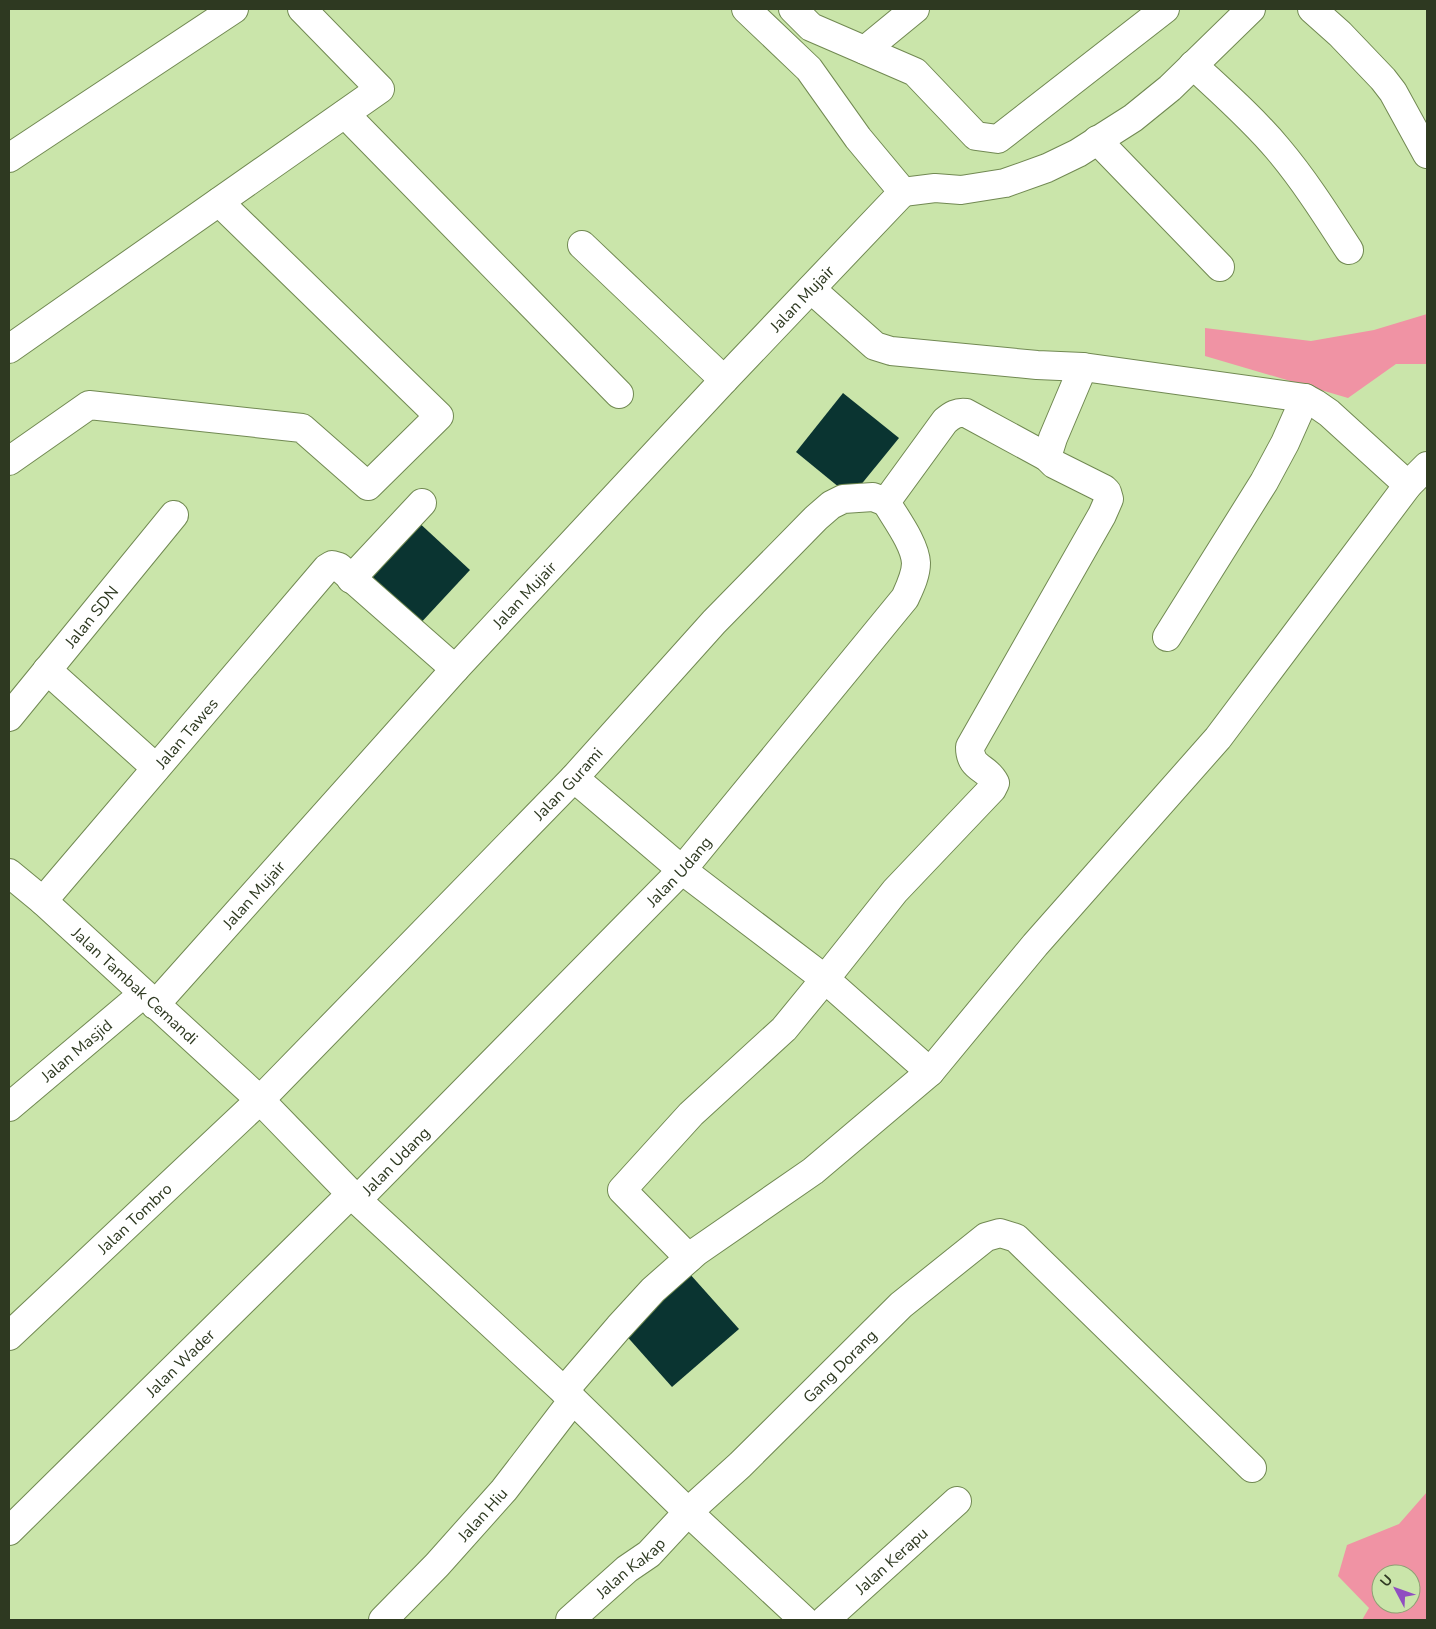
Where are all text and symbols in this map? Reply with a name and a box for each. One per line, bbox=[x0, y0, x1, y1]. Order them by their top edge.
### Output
street label: Jalan Mujair bbox=[765, 261, 840, 338]
street label: Jalan Mujair bbox=[487, 557, 562, 634]
street label: Jalan SDN bbox=[60, 581, 124, 653]
street label: Jalan Tawes bbox=[150, 693, 224, 774]
street label: Jalan Gurami bbox=[528, 743, 608, 826]
street label: Jalan Udang bbox=[641, 832, 717, 913]
street label: Jalan Mujair bbox=[217, 856, 291, 935]
street label: Jalan Tambak Cemandi bbox=[66, 922, 202, 1050]
street label: Jalan Masjid bbox=[36, 1015, 117, 1088]
street label: Jalan Udang bbox=[357, 1122, 435, 1201]
street label: Jalan Tombro bbox=[92, 1178, 177, 1260]
street label: Jalan Wader bbox=[141, 1324, 220, 1403]
street label: Gang Dorang bbox=[799, 1325, 882, 1408]
street label: Jalan Hiu bbox=[452, 1483, 513, 1547]
street label: Jalan Kerapu bbox=[850, 1523, 933, 1600]
street label: Jalan Kakap bbox=[591, 1533, 671, 1604]
north arrow bbox=[1371, 1564, 1421, 1614]
text: U bbox=[1376, 1571, 1397, 1591]

